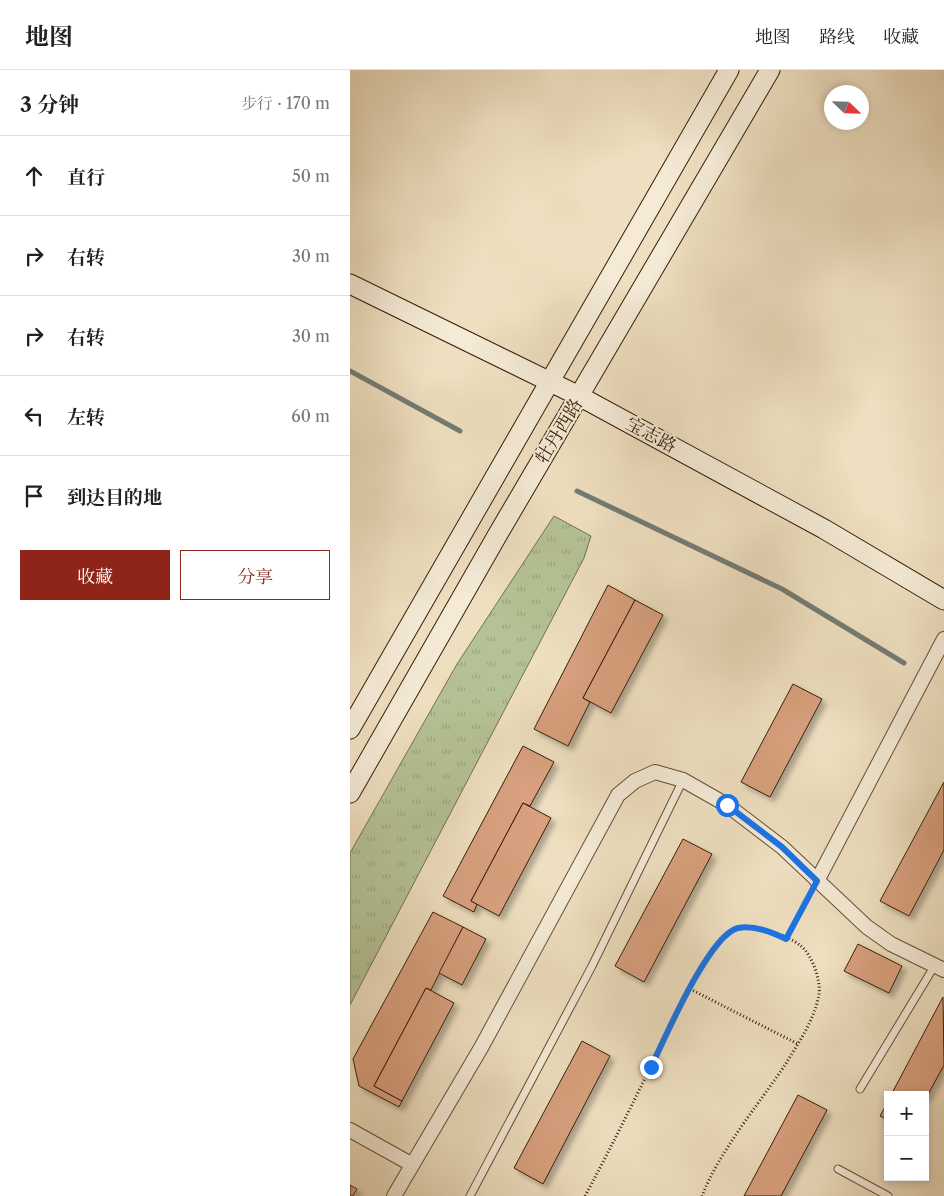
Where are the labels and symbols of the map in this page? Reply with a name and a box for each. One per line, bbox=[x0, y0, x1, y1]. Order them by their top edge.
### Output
north arrow bbox=[824, 85, 869, 130]
street label: 牡丹西路 bbox=[531, 394, 587, 468]
street label: 宝志路 bbox=[622, 413, 680, 457]
route start bbox=[716, 794, 739, 817]
route end bbox=[640, 1056, 663, 1079]

